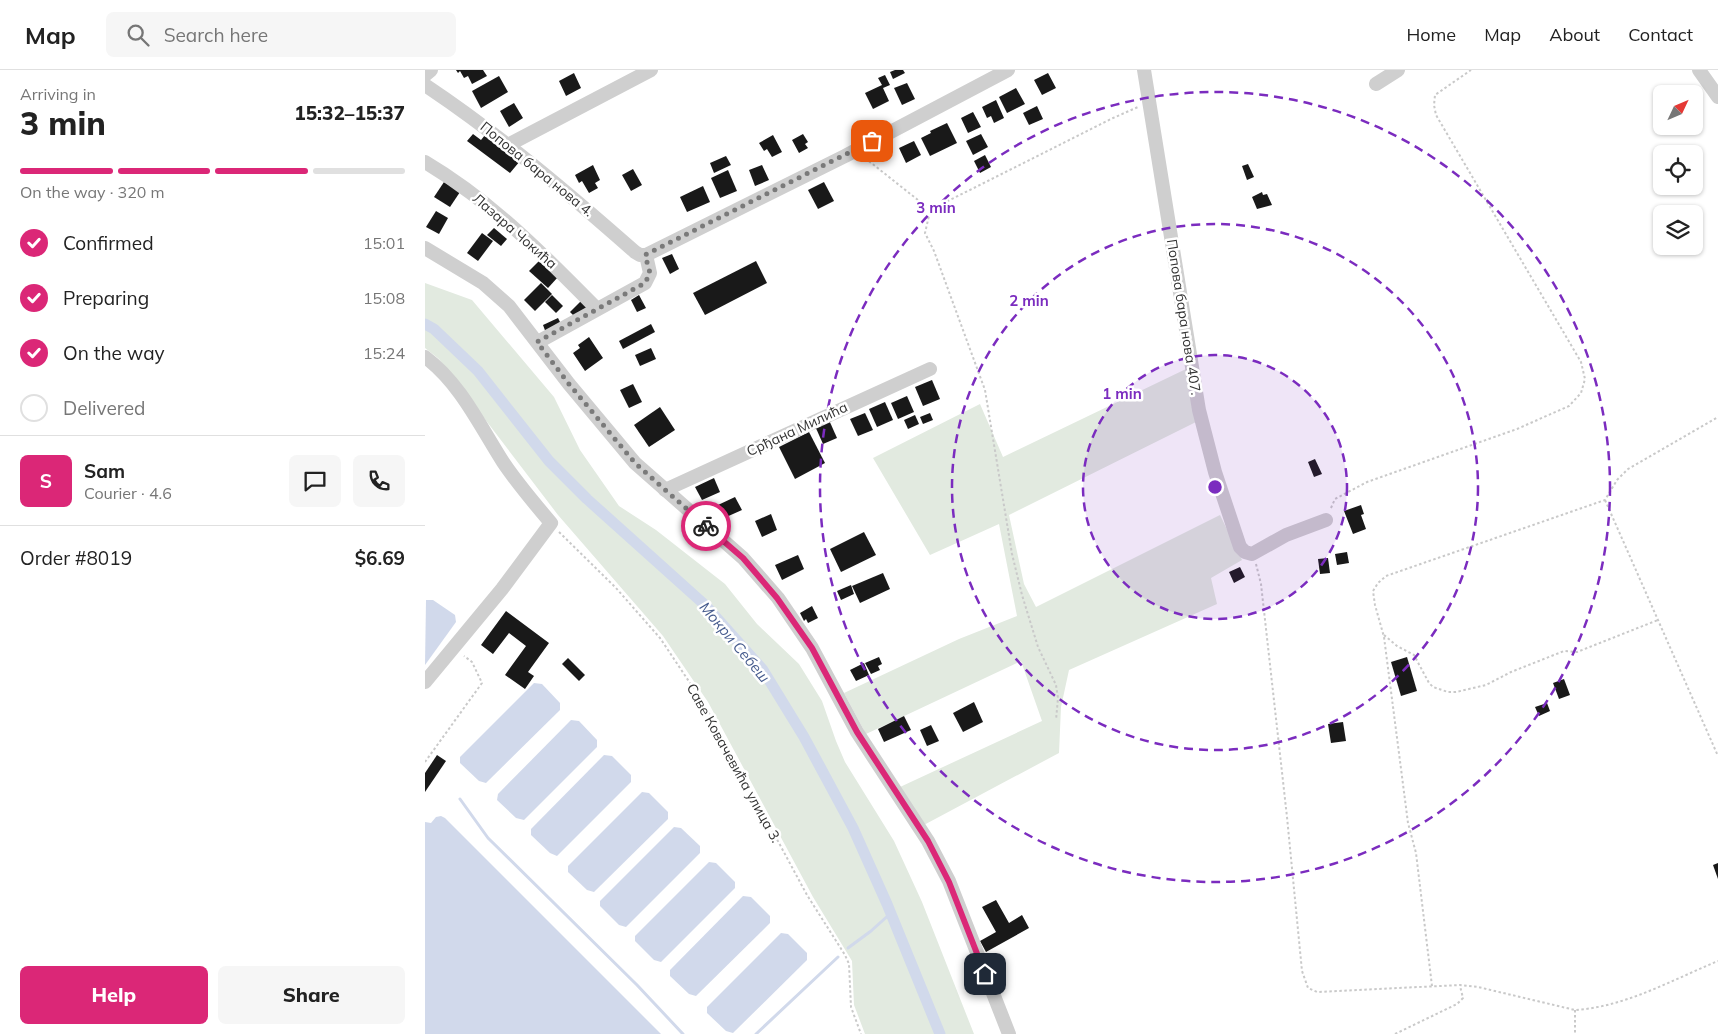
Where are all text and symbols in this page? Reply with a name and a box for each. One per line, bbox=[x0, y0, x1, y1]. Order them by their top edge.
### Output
search box bbox=[106, 12, 456, 57]
text: Map bbox=[25, 20, 76, 50]
icon: search bbox=[124, 21, 152, 49]
text: Search here bbox=[164, 23, 268, 47]
text: Home bbox=[1406, 23, 1456, 46]
text: Map bbox=[1484, 23, 1521, 46]
text: About bbox=[1549, 23, 1600, 46]
text: Contact bbox=[1628, 23, 1693, 46]
text: Arriving in bbox=[20, 84, 96, 104]
north arrow bbox=[1653, 85, 1703, 135]
map controls bbox=[1653, 85, 1703, 255]
text: 15:32–15:37 bbox=[294, 101, 405, 125]
text: 3 min bbox=[20, 103, 106, 143]
street label: Попова бара нова 4. bbox=[477, 118, 597, 220]
pin bbox=[851, 120, 893, 162]
icon: bag bbox=[858, 127, 886, 155]
button: locate bbox=[1653, 145, 1703, 195]
text: On the way · 320 m bbox=[20, 182, 165, 202]
street label: Лазара Чокића bbox=[469, 189, 561, 273]
text: 3 min bbox=[916, 198, 956, 217]
button: layers bbox=[1653, 205, 1703, 255]
icon: check bbox=[20, 229, 48, 257]
text: Confirmed bbox=[63, 231, 154, 255]
text: 15:01 bbox=[363, 233, 405, 253]
street label: Попова бара нова 407. bbox=[1163, 238, 1205, 396]
icon: check bbox=[20, 284, 48, 312]
text: Preparing bbox=[63, 286, 149, 310]
text: 15:08 bbox=[363, 288, 405, 308]
text: 2 min bbox=[1009, 291, 1049, 310]
icon: check bbox=[20, 339, 48, 367]
text: On the way bbox=[63, 341, 165, 365]
text: 15:24 bbox=[363, 343, 405, 363]
text: 1 min bbox=[1102, 384, 1142, 403]
text: Delivered bbox=[63, 396, 145, 420]
street label: Срђана Милића bbox=[744, 398, 850, 460]
button: chat bbox=[289, 455, 341, 507]
button: phone bbox=[353, 455, 405, 507]
text: Sam bbox=[84, 459, 125, 483]
text: S bbox=[40, 469, 52, 493]
centre of rings bbox=[1206, 478, 1224, 496]
text: Courier · 4.6 bbox=[84, 483, 172, 503]
courier bbox=[681, 501, 731, 551]
icon: bike bbox=[692, 512, 720, 540]
text: Order #8019 bbox=[20, 546, 132, 570]
text: $6.69 bbox=[355, 546, 405, 570]
water label: Мокри Себеш bbox=[696, 598, 774, 686]
street label: Саве Ковачевића улица 3. bbox=[683, 680, 785, 846]
pin bbox=[964, 953, 1006, 995]
icon: home bbox=[971, 960, 999, 988]
button: Help bbox=[20, 966, 208, 1024]
button: Share bbox=[218, 966, 405, 1024]

